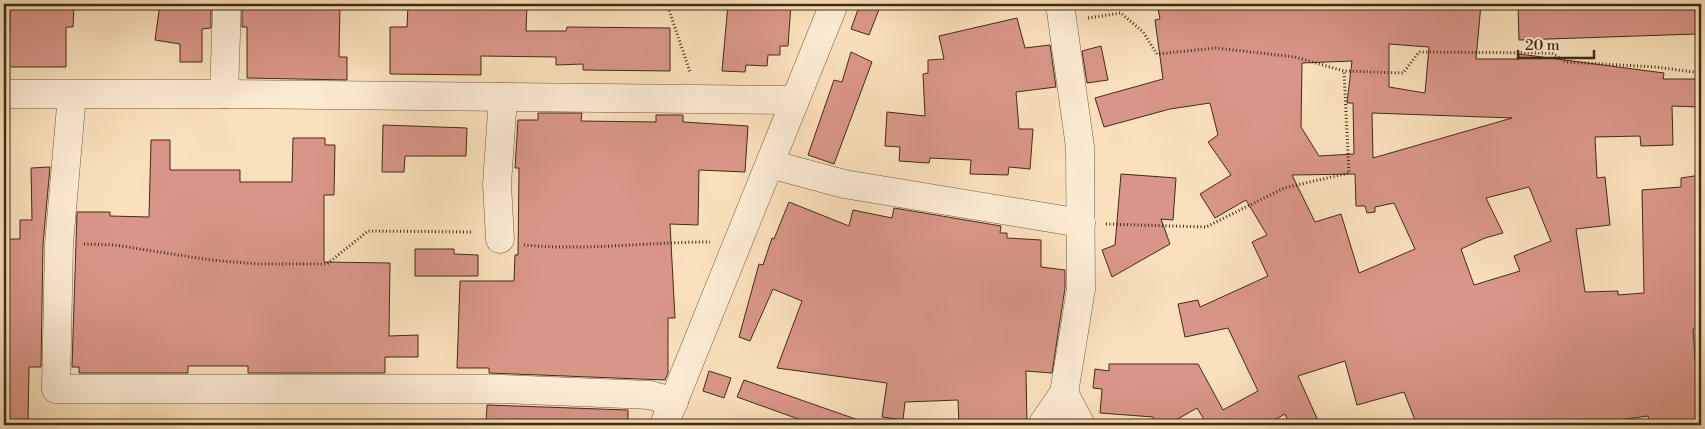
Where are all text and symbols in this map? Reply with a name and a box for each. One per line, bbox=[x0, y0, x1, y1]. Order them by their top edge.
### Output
scale bar bbox=[1518, 28, 1594, 60]
text: 20 m bbox=[1525, 36, 1560, 55]

